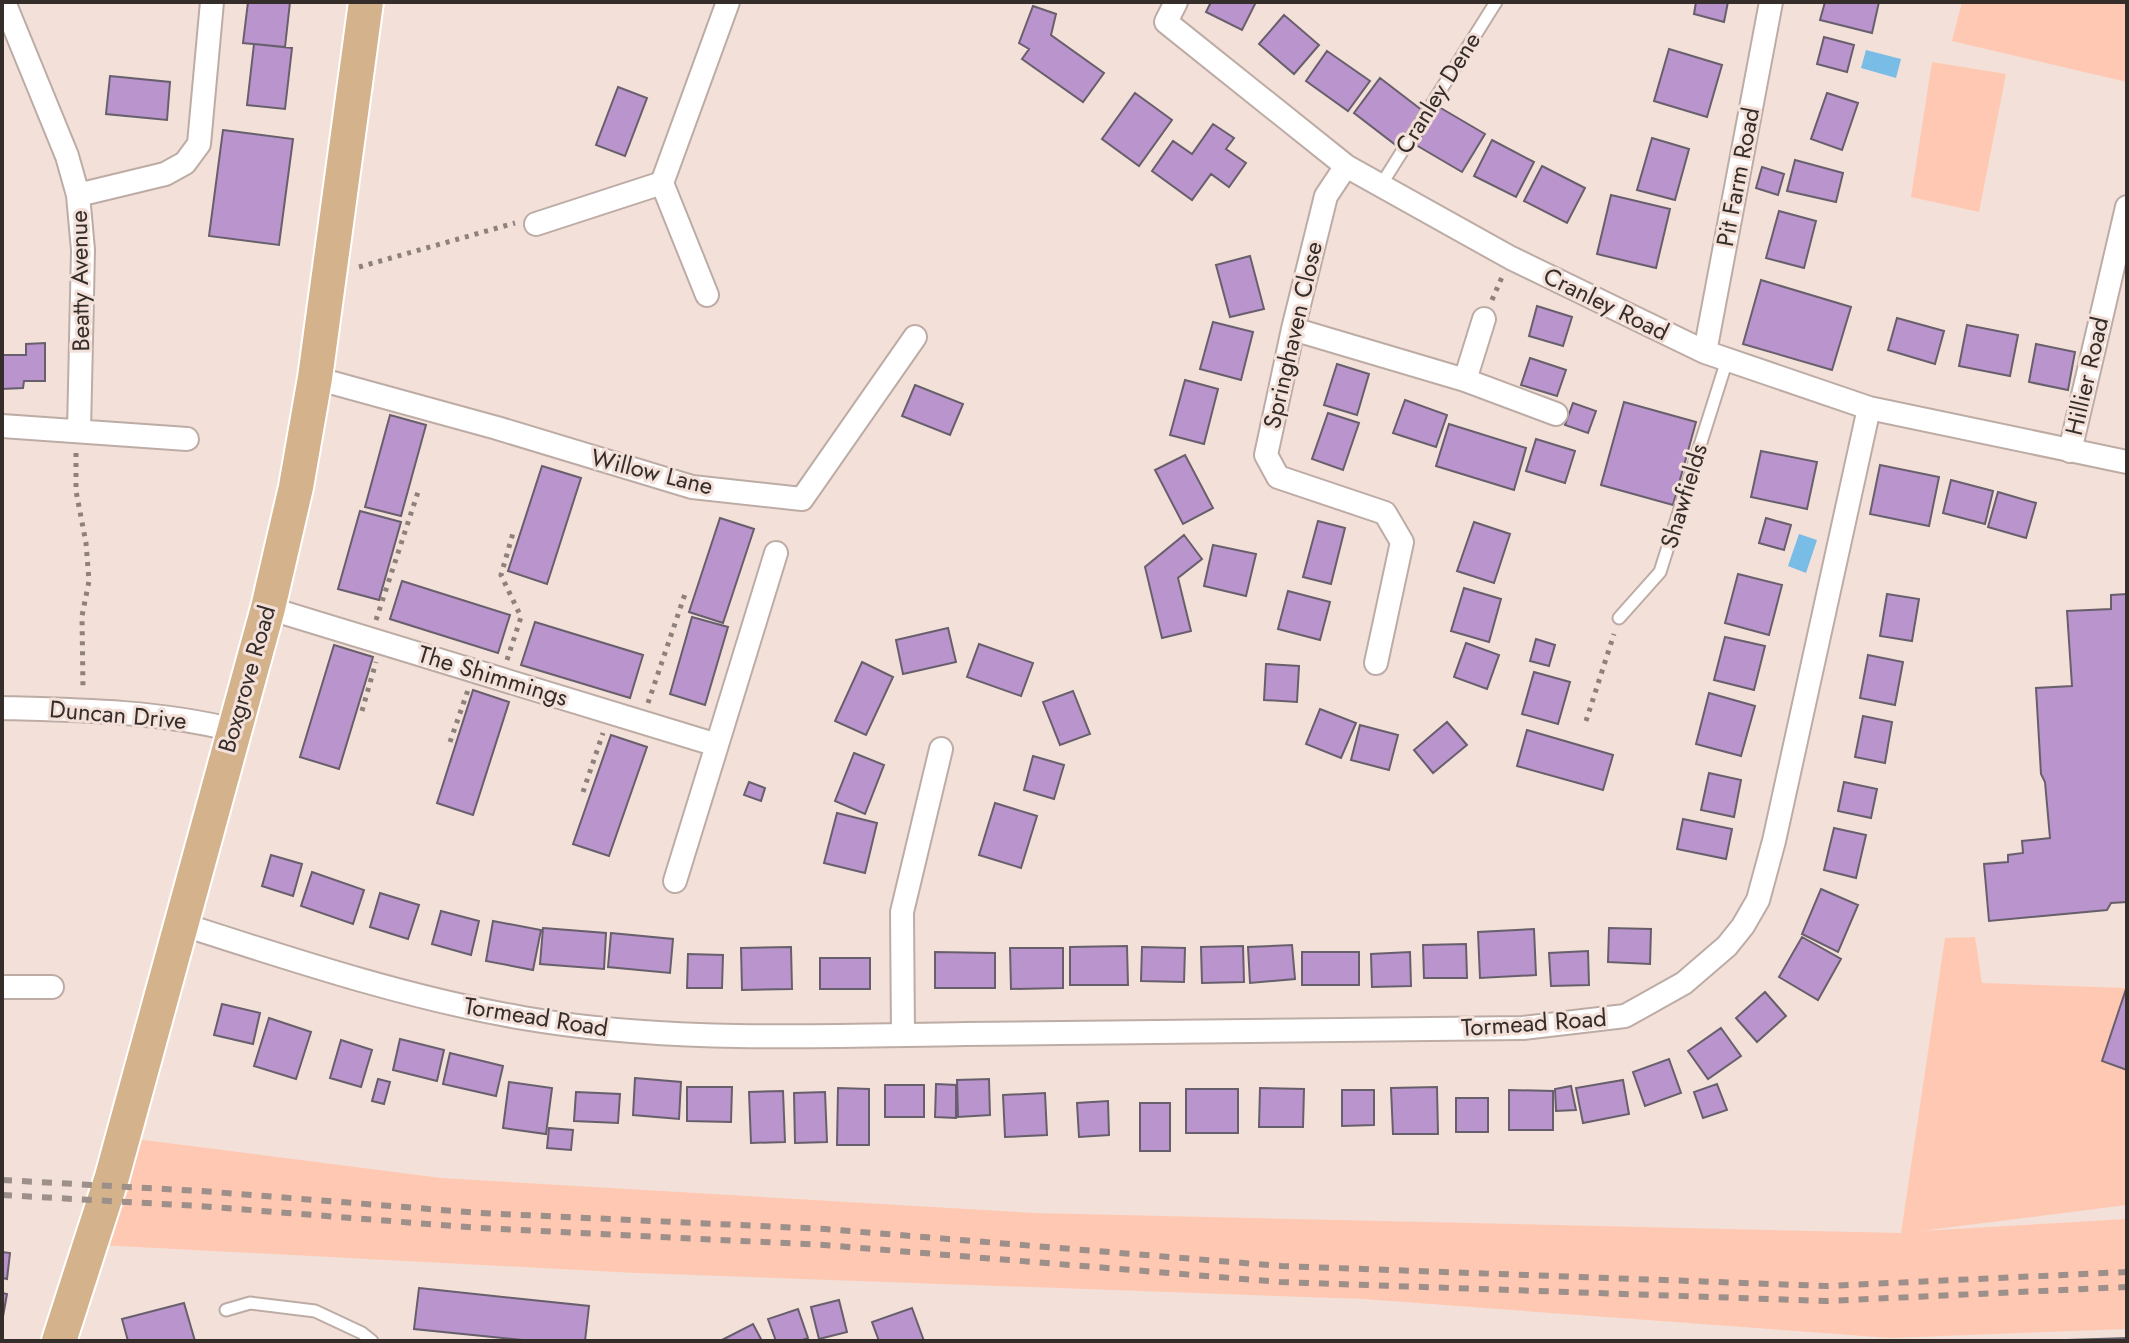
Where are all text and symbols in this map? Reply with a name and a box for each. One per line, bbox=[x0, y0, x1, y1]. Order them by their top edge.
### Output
street label: Cranley Dene bbox=[1386, 25, 1489, 160]
street label: Pit Farm Road bbox=[1707, 104, 1768, 250]
street label: Beatty Avenue bbox=[61, 210, 98, 352]
street label: Springhaven Close bbox=[1254, 238, 1331, 432]
street label: Cranley Road bbox=[1537, 258, 1675, 349]
street label: Hillier Road bbox=[2056, 313, 2117, 438]
street label: Willow Lane bbox=[587, 439, 717, 504]
street label: Shawfields bbox=[1651, 439, 1716, 553]
street label: Boxgrove Road bbox=[209, 601, 284, 757]
street label: The Shimmings bbox=[414, 636, 572, 715]
street label: Duncan Drive bbox=[48, 691, 188, 738]
street label: Tormead Road bbox=[462, 988, 611, 1045]
street label: Tormead Road bbox=[1460, 1000, 1608, 1045]

